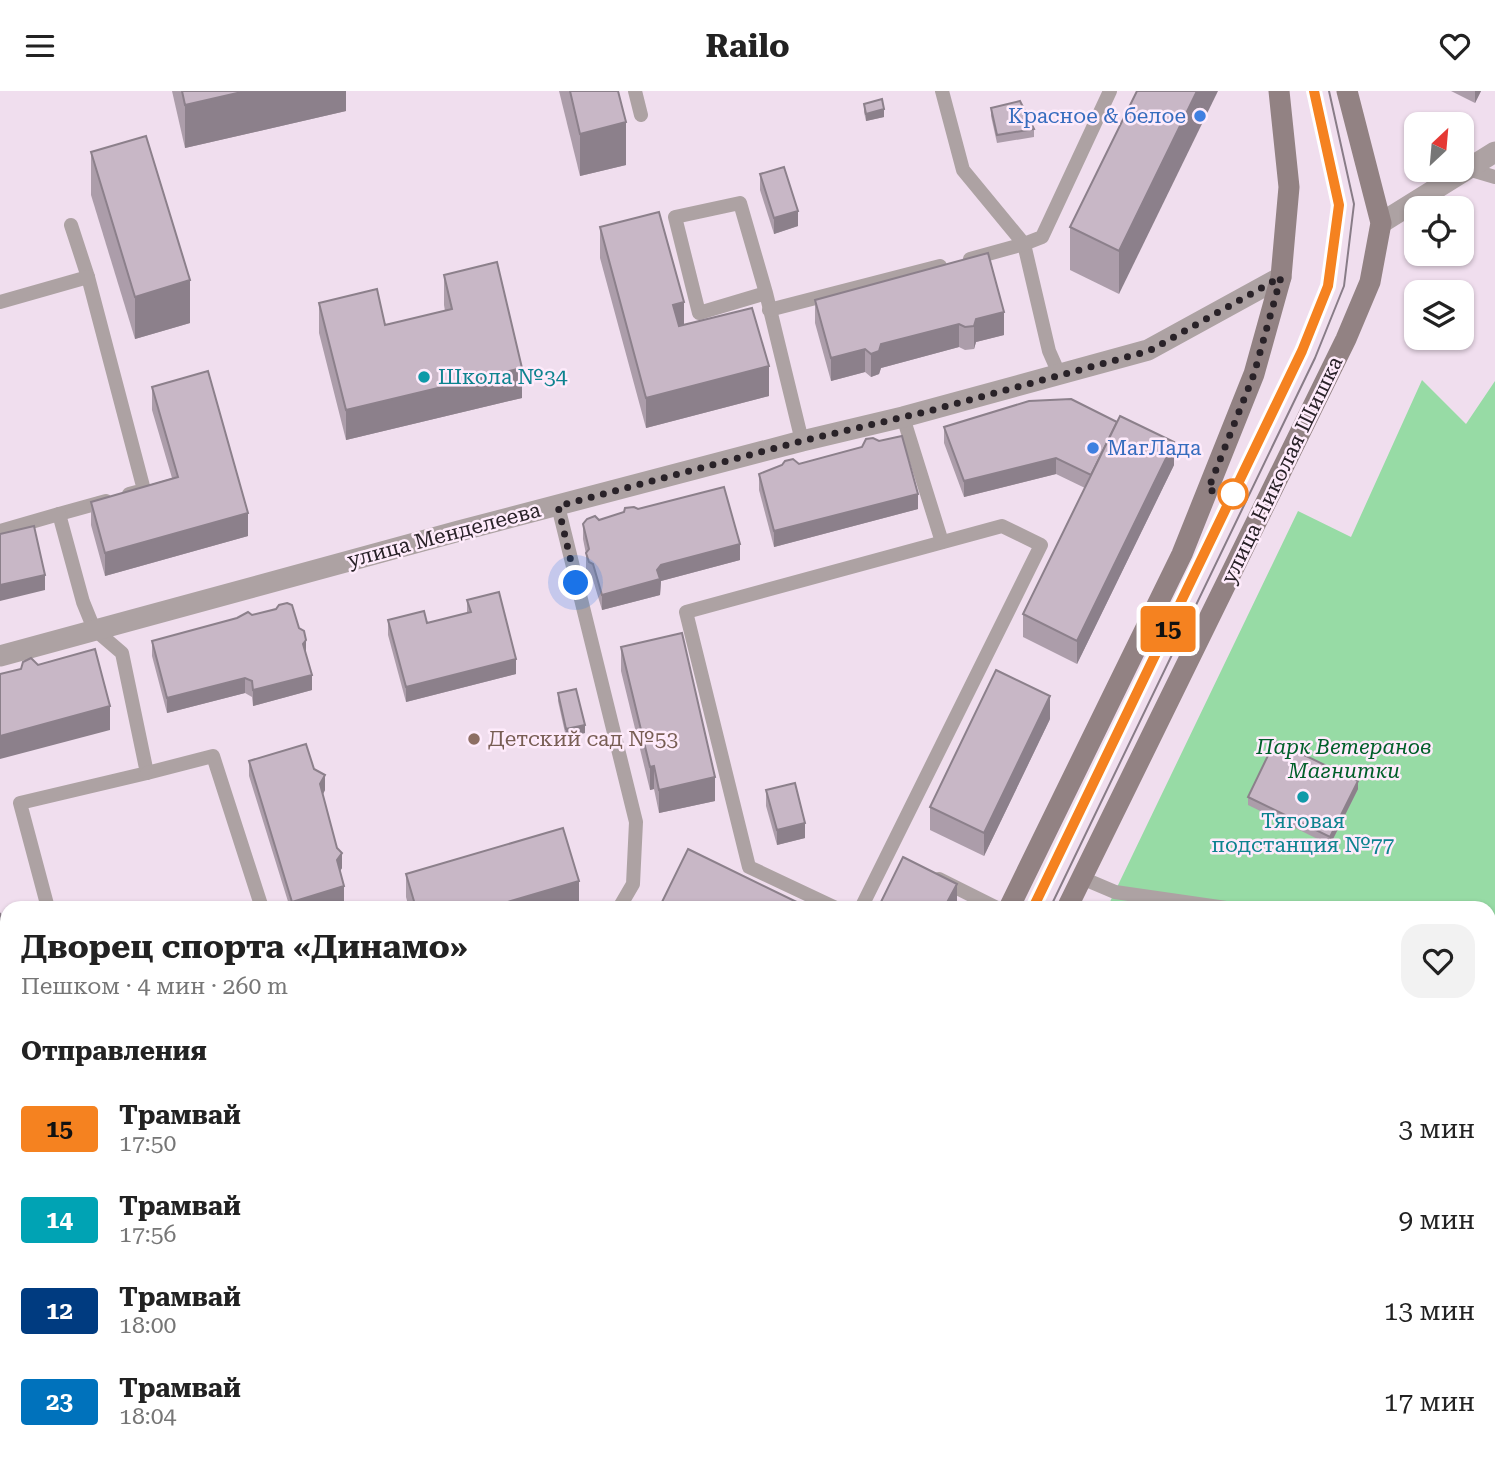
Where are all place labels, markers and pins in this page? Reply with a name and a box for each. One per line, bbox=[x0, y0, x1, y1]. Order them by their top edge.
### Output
place label: Красное & белое bbox=[1008, 104, 1186, 128]
marker: Красное & белое bbox=[1192, 108, 1208, 124]
place label: Школа №34 bbox=[438, 365, 568, 389]
marker: Школа №34 bbox=[416, 369, 432, 385]
place label: МагЛада bbox=[1107, 436, 1202, 460]
marker: МагЛада bbox=[1085, 440, 1101, 456]
unlabelled marker bbox=[1218, 479, 1248, 509]
place label: Детский сад №53 bbox=[488, 727, 678, 751]
marker: Детский сад №53 bbox=[466, 731, 482, 747]
marker: Тяговая подстанция №77 bbox=[1295, 789, 1311, 805]
place label: Тяговая подстанция №77 bbox=[1212, 809, 1395, 857]

